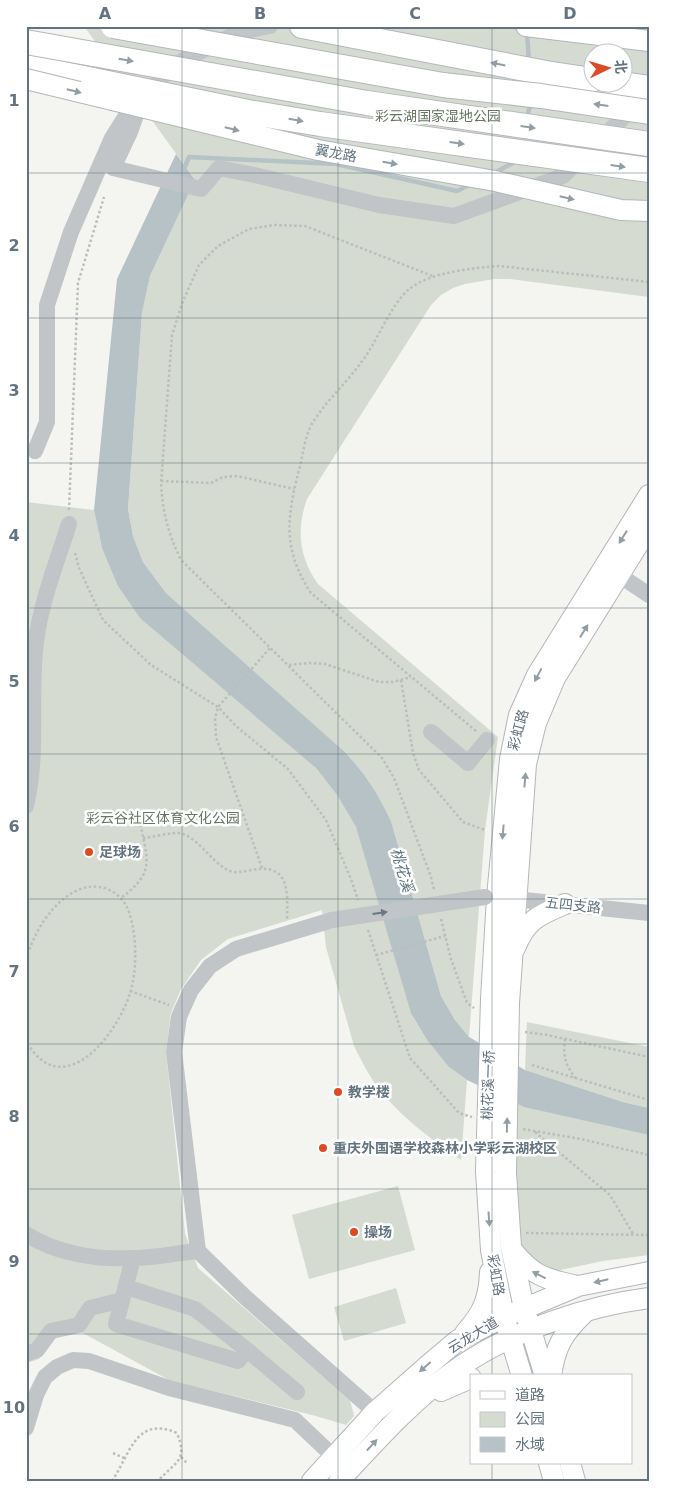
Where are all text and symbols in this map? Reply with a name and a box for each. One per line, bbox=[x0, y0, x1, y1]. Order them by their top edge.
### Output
text: A bbox=[99, 4, 112, 23]
text: B bbox=[254, 4, 266, 23]
text: C bbox=[409, 4, 421, 23]
text: D bbox=[563, 4, 577, 23]
north arrow bbox=[582, 42, 632, 92]
one-way arrow bbox=[118, 56, 134, 64]
text: 北 bbox=[612, 59, 630, 75]
one-way arrow bbox=[490, 60, 506, 68]
one-way arrow bbox=[66, 87, 81, 95]
text: 1 bbox=[8, 91, 20, 110]
one-way arrow bbox=[592, 101, 608, 109]
park label: 彩云湖国家湿地公园 bbox=[375, 108, 501, 124]
one-way arrow bbox=[288, 117, 304, 125]
one-way arrow bbox=[520, 123, 536, 131]
one-way arrow bbox=[224, 125, 239, 133]
one-way arrow bbox=[449, 140, 465, 148]
street label: 翼龙路 bbox=[314, 141, 358, 165]
one-way arrow bbox=[383, 159, 399, 167]
one-way arrow bbox=[610, 162, 626, 170]
one-way arrow bbox=[559, 194, 575, 202]
text: 2 bbox=[8, 236, 20, 255]
text: 3 bbox=[8, 381, 20, 400]
text: 4 bbox=[8, 526, 20, 545]
one-way arrow bbox=[618, 530, 628, 543]
one-way arrow bbox=[580, 624, 589, 637]
one-way arrow bbox=[534, 668, 542, 682]
text: 5 bbox=[8, 672, 20, 691]
street label: 彩虹路 bbox=[505, 708, 531, 752]
one-way arrow bbox=[521, 772, 529, 788]
park label: 彩云谷社区体育文化公园 bbox=[86, 810, 240, 826]
text: 6 bbox=[8, 817, 20, 836]
one-way arrow bbox=[499, 825, 507, 841]
place label: 足球场 bbox=[99, 844, 141, 860]
marker: 足球场 bbox=[83, 846, 95, 858]
water label: 桃花溪 bbox=[387, 846, 418, 896]
street label: 五四支路 bbox=[544, 894, 602, 916]
one-way arrow bbox=[372, 908, 388, 916]
text: 7 bbox=[8, 962, 20, 981]
street label: 桃花溪一桥 bbox=[479, 1050, 497, 1120]
place label: 教学楼 bbox=[348, 1084, 390, 1100]
marker: 教学楼 bbox=[332, 1086, 344, 1098]
text: 8 bbox=[8, 1107, 20, 1126]
one-way arrow bbox=[503, 1116, 511, 1132]
place label: 重庆外国语学校森林小学彩云湖校区 bbox=[333, 1140, 557, 1156]
marker: 重庆外国语学校森林小学彩云湖校区 bbox=[317, 1142, 329, 1154]
one-way arrow bbox=[486, 1212, 494, 1228]
place label: 操场 bbox=[364, 1224, 392, 1240]
marker: 操场 bbox=[348, 1226, 360, 1238]
text: 9 bbox=[8, 1252, 20, 1271]
street label: 彩虹路 bbox=[484, 1253, 508, 1297]
one-way arrow bbox=[532, 1271, 547, 1279]
one-way arrow bbox=[593, 1277, 608, 1285]
street label: 云龙大道 bbox=[445, 1314, 501, 1356]
one-way arrow bbox=[420, 1361, 432, 1373]
legend bbox=[470, 1374, 632, 1464]
text: 道路 bbox=[515, 1386, 545, 1404]
text: 10 bbox=[3, 1398, 25, 1417]
text: 公园 bbox=[515, 1410, 545, 1428]
text: 水域 bbox=[515, 1436, 545, 1454]
one-way arrow bbox=[366, 1439, 378, 1451]

